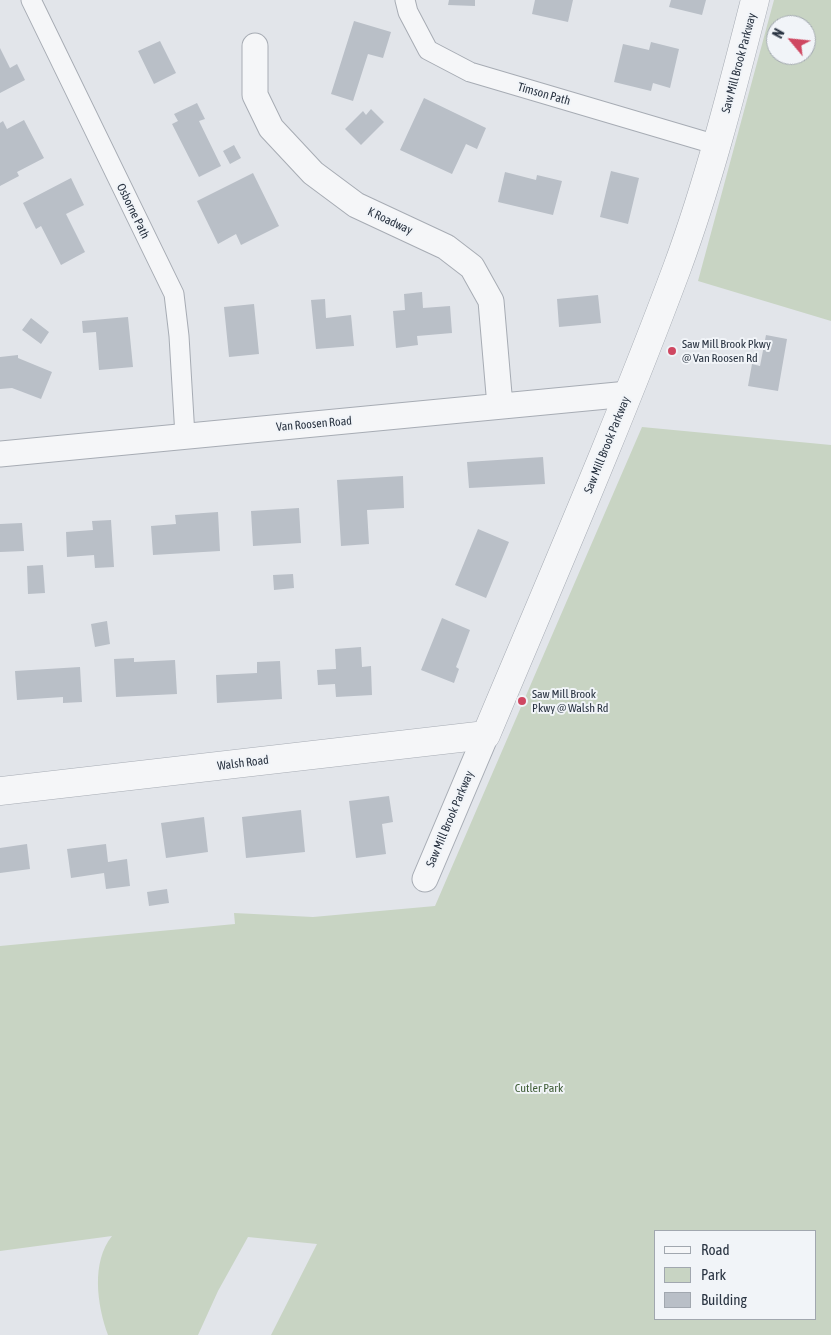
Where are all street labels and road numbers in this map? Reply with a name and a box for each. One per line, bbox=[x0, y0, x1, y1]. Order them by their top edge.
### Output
street label: Saw Mill Brook Parkway bbox=[719, 11, 759, 115]
street label: Timson Path bbox=[516, 80, 572, 108]
street label: Osborne Path bbox=[113, 181, 153, 241]
street label: K Roadway bbox=[365, 204, 415, 238]
street label: Saw Mill Brook Parkway bbox=[581, 394, 633, 496]
street label: Van Roosen Road bbox=[276, 414, 352, 434]
street label: Walsh Road bbox=[216, 753, 270, 773]
street label: Saw Mill Brook Parkway bbox=[423, 769, 477, 869]

